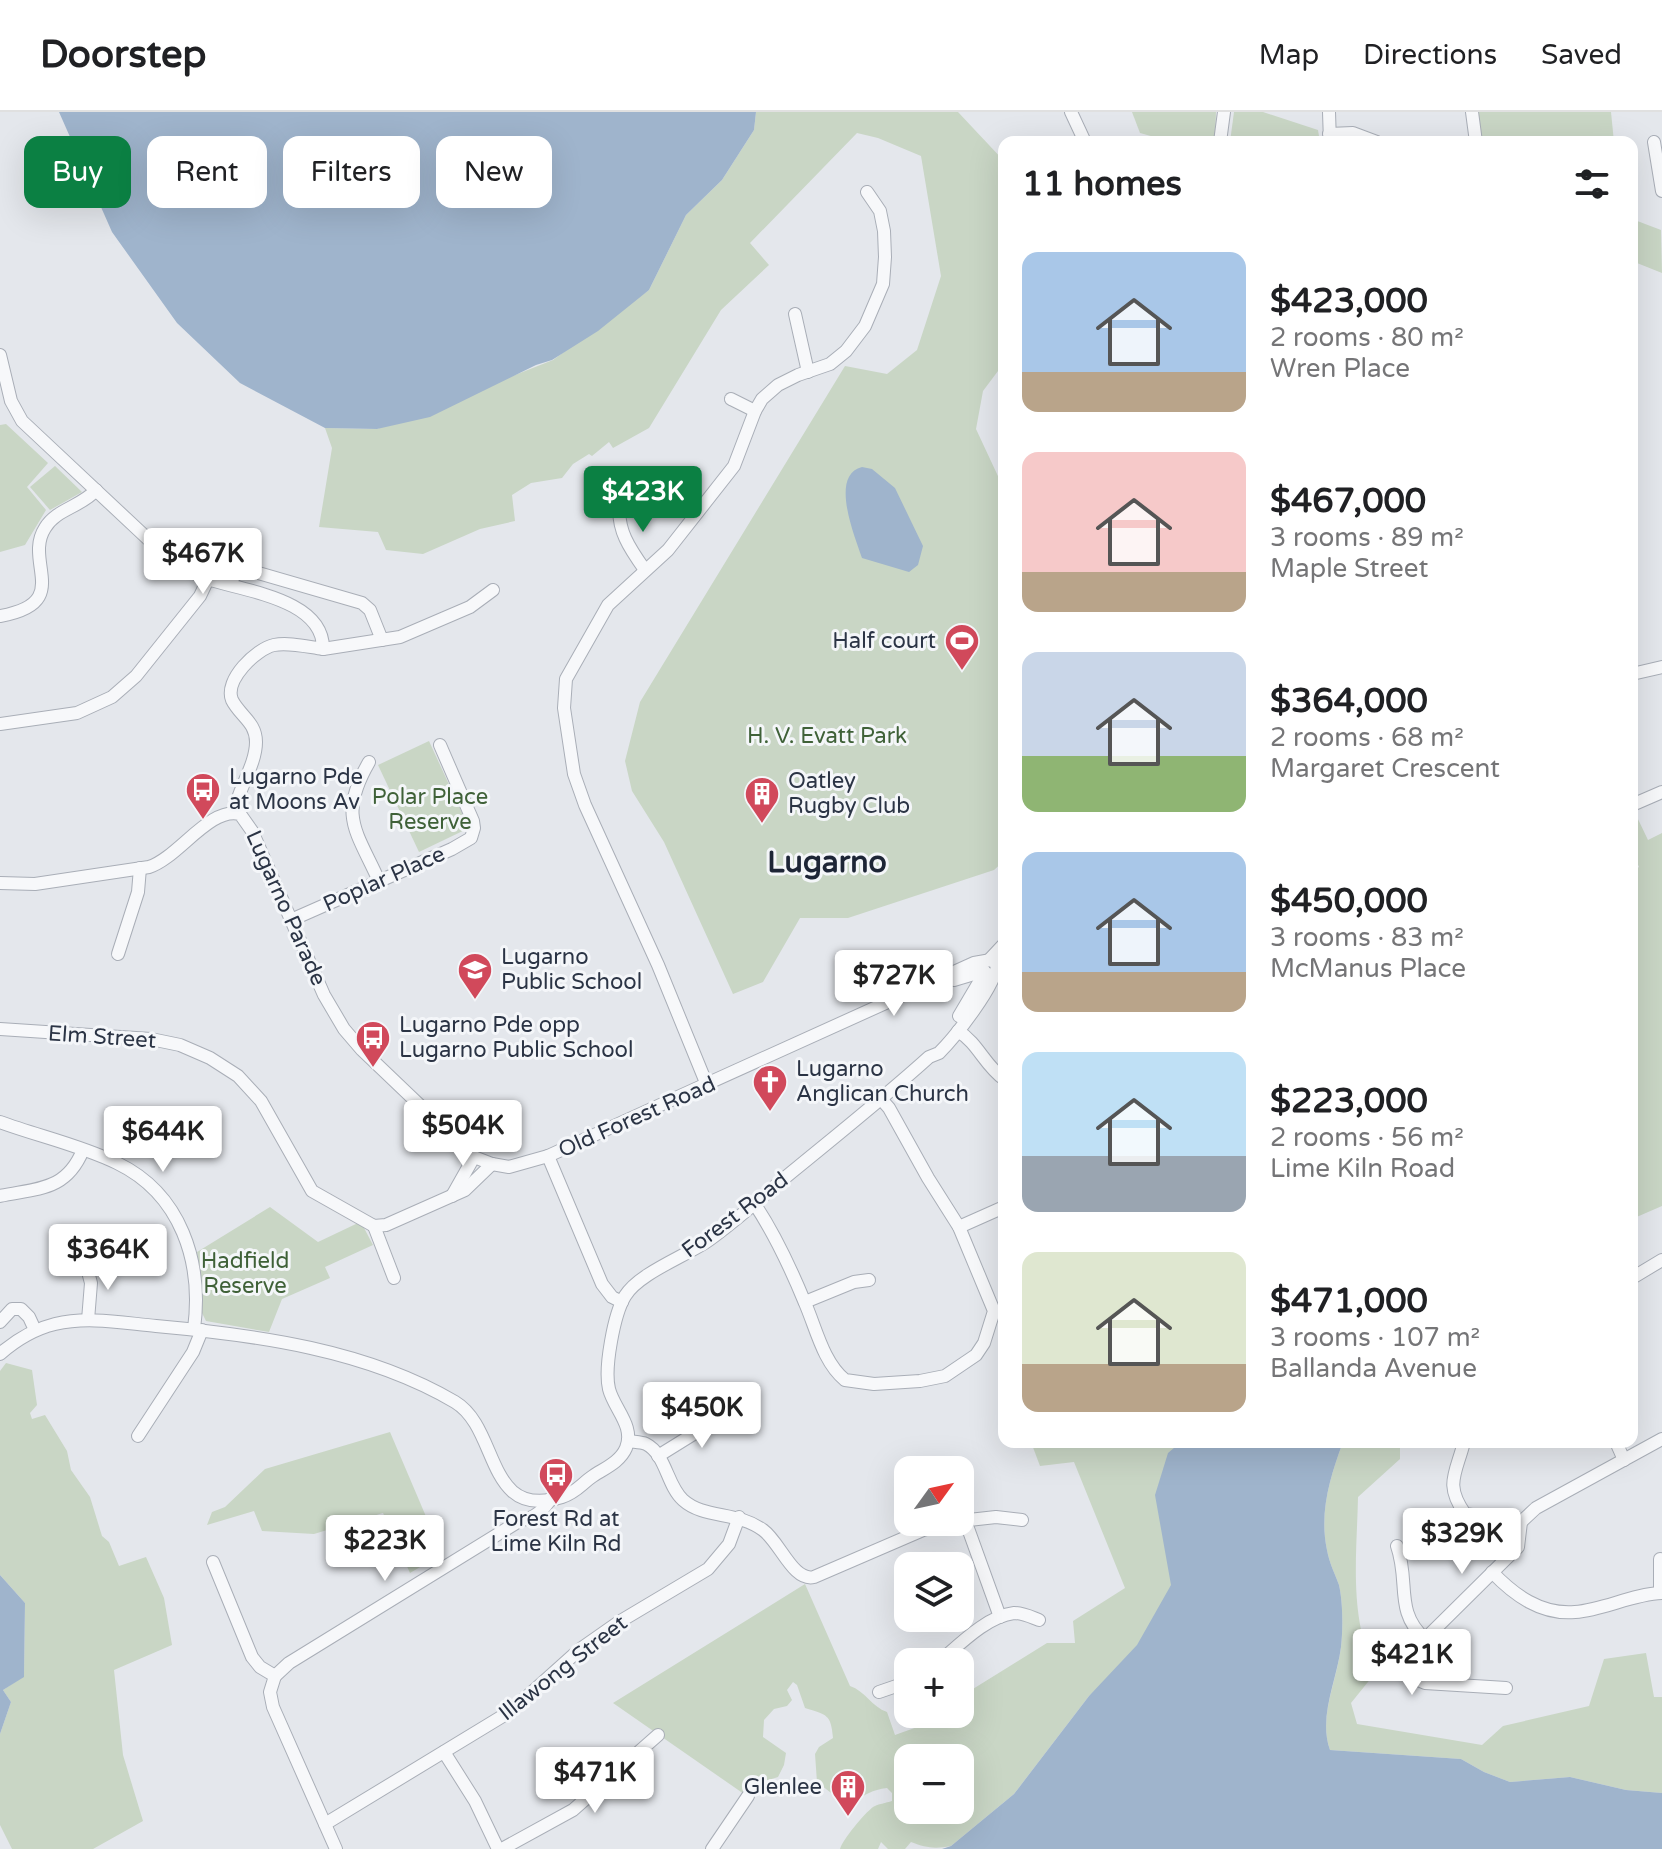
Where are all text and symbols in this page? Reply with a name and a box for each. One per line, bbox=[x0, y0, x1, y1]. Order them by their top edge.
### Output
text: Doorstep bbox=[40, 32, 206, 78]
text: Map bbox=[1259, 38, 1319, 72]
text: Directions bbox=[1363, 38, 1497, 72]
text: Saved bbox=[1541, 38, 1622, 72]
chip: Buy bbox=[24, 136, 131, 208]
chip: Rent bbox=[147, 136, 267, 208]
chip: Filters bbox=[283, 136, 420, 208]
chip: New bbox=[436, 136, 552, 208]
icon: filters bbox=[1570, 162, 1614, 206]
text: 11 homes bbox=[1022, 164, 1182, 205]
text: $423,000 bbox=[1270, 281, 1428, 322]
icon: home bbox=[1086, 284, 1182, 380]
text: 2 rooms · 80 m² bbox=[1270, 322, 1464, 353]
text: Wren Place bbox=[1270, 353, 1410, 384]
pin: $423K bbox=[587, 466, 699, 534]
text: $423K bbox=[602, 476, 684, 507]
text: $467,000 bbox=[1270, 481, 1426, 522]
icon: home bbox=[1086, 484, 1182, 580]
text: 3 rooms · 89 m² bbox=[1270, 522, 1464, 553]
pin: $467K bbox=[147, 528, 259, 596]
text: $467K bbox=[162, 538, 244, 569]
text: Maple Street bbox=[1270, 553, 1428, 584]
sports icon: Half court bbox=[943, 622, 981, 672]
place label: Half court bbox=[832, 628, 936, 654]
text: $364,000 bbox=[1270, 681, 1428, 722]
icon: home bbox=[1086, 684, 1182, 780]
text: 2 rooms · 68 m² bbox=[1270, 722, 1464, 753]
park label: H. V. Evatt Park bbox=[747, 723, 907, 749]
text: Margaret Crescent bbox=[1270, 753, 1500, 784]
place label: Lugarno Pde at Moons Av bbox=[229, 764, 363, 815]
place label: Oatley Rugby Club bbox=[788, 768, 910, 819]
bus stop icon: Lugarno Pde at Moons Av bbox=[184, 771, 222, 821]
building icon: Oatley Rugby Club bbox=[743, 775, 781, 825]
park label: Polar Place Reserve bbox=[372, 784, 488, 835]
street label: Lugarno Parade bbox=[240, 826, 332, 990]
street label: Poplar Place bbox=[319, 841, 449, 917]
district label: Lugarno bbox=[767, 844, 887, 881]
text: $450,000 bbox=[1270, 881, 1428, 922]
icon: home bbox=[1086, 884, 1182, 980]
text: 3 rooms · 83 m² bbox=[1270, 922, 1464, 953]
place label: Lugarno Public School bbox=[501, 944, 642, 995]
pin: $727K bbox=[838, 950, 950, 1018]
school or university icon: Lugarno Public School bbox=[456, 951, 494, 1001]
text: McManus Place bbox=[1270, 953, 1466, 984]
text: $727K bbox=[853, 960, 935, 991]
place label: Lugarno Pde opp Lugarno Public School bbox=[399, 1012, 633, 1063]
bus stop icon: Lugarno Pde opp Lugarno Public School bbox=[354, 1019, 392, 1069]
street label: Elm Street bbox=[47, 1020, 157, 1054]
place label: Lugarno Anglican Church bbox=[796, 1056, 969, 1107]
church icon: Lugarno Anglican Church bbox=[751, 1063, 789, 1113]
street label: Old Forest Road bbox=[554, 1071, 720, 1163]
text: $223,000 bbox=[1270, 1081, 1428, 1122]
icon: home bbox=[1086, 1084, 1182, 1180]
pin: $504K bbox=[407, 1100, 519, 1168]
pin: $644K bbox=[107, 1106, 219, 1174]
text: $504K bbox=[422, 1110, 504, 1141]
text: $644K bbox=[122, 1116, 204, 1147]
text: 2 rooms · 56 m² bbox=[1270, 1122, 1464, 1153]
text: Lime Kiln Road bbox=[1270, 1153, 1455, 1184]
street label: Forest Road bbox=[677, 1167, 793, 1263]
pin: $364K bbox=[52, 1224, 164, 1292]
text: $364K bbox=[67, 1234, 149, 1265]
park label: Hadfield Reserve bbox=[201, 1248, 289, 1299]
text: $471,000 bbox=[1270, 1281, 1428, 1322]
icon: home bbox=[1086, 1284, 1182, 1380]
text: 3 rooms · 107 m² bbox=[1270, 1322, 1480, 1353]
text: Ballanda Avenue bbox=[1270, 1353, 1477, 1384]
pin: $450K bbox=[646, 1382, 758, 1450]
text: $450K bbox=[661, 1392, 743, 1423]
bus stop icon: Forest Rd at Lime Kiln Rd bbox=[537, 1456, 575, 1506]
north arrow bbox=[894, 1456, 974, 1536]
map controls bbox=[894, 1456, 974, 1824]
place label: Forest Rd at Lime Kiln Rd bbox=[491, 1506, 621, 1557]
pin: $329K bbox=[1406, 1508, 1518, 1576]
pin: $223K bbox=[329, 1515, 441, 1583]
text: $329K bbox=[1421, 1518, 1503, 1549]
text: $223K bbox=[344, 1525, 426, 1556]
button: layers bbox=[894, 1552, 974, 1632]
street label: Illawong Street bbox=[494, 1610, 632, 1726]
pin: $421K bbox=[1356, 1629, 1468, 1697]
text: $421K bbox=[1371, 1639, 1453, 1670]
button: + bbox=[894, 1648, 974, 1728]
button: − bbox=[894, 1744, 974, 1824]
pin: $471K bbox=[539, 1747, 651, 1815]
text: $471K bbox=[554, 1757, 636, 1788]
building icon: Glenlee bbox=[829, 1768, 867, 1818]
place label: Glenlee bbox=[744, 1774, 822, 1800]

